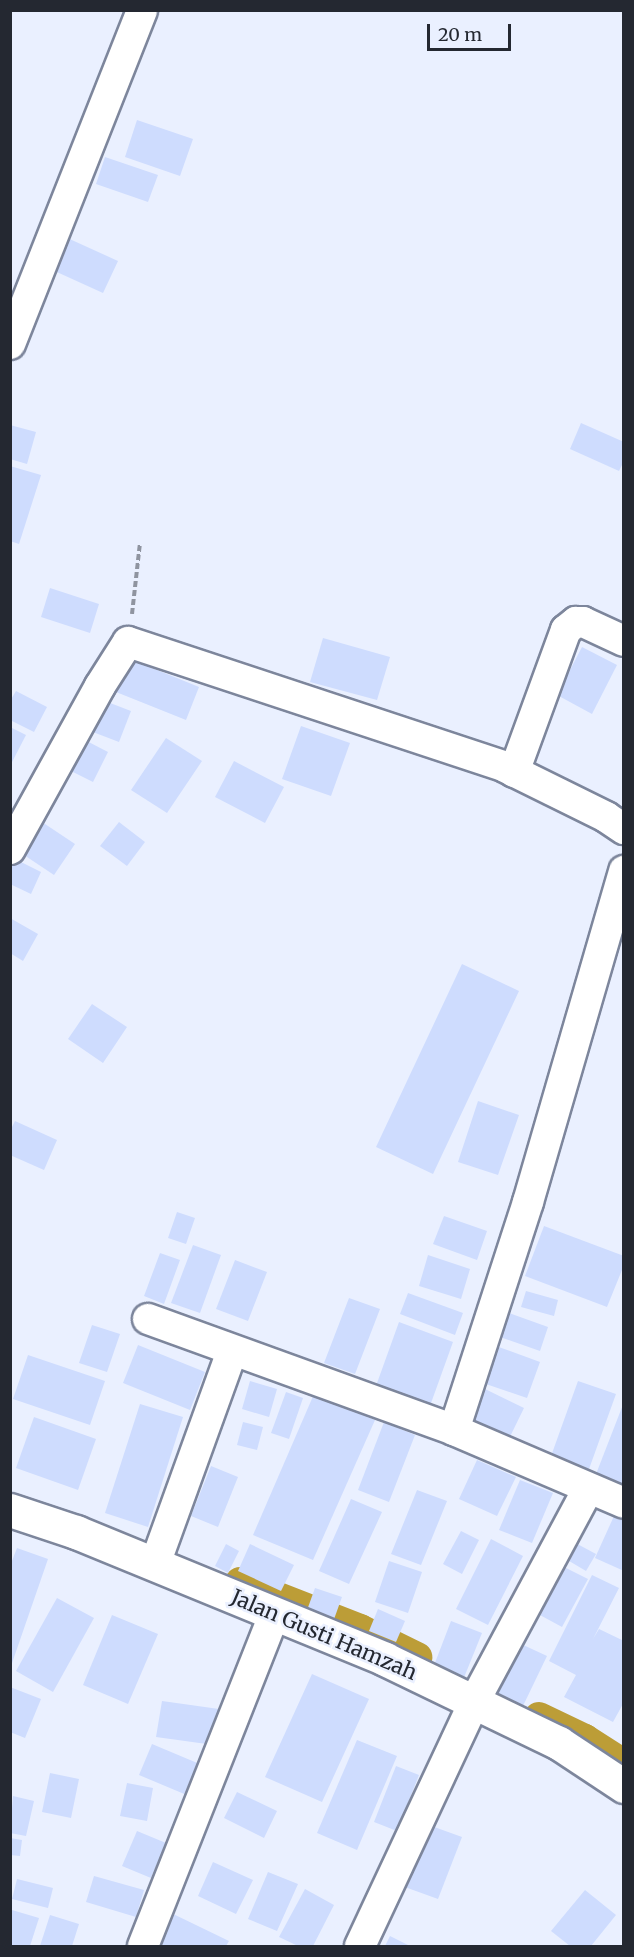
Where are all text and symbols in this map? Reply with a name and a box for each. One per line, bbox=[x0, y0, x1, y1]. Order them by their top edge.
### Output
scale bar bbox=[430, 12, 514, 50]
text: 20 m bbox=[438, 23, 482, 46]
street label: Jalan Gusti Hamzah bbox=[227, 1584, 421, 1686]

